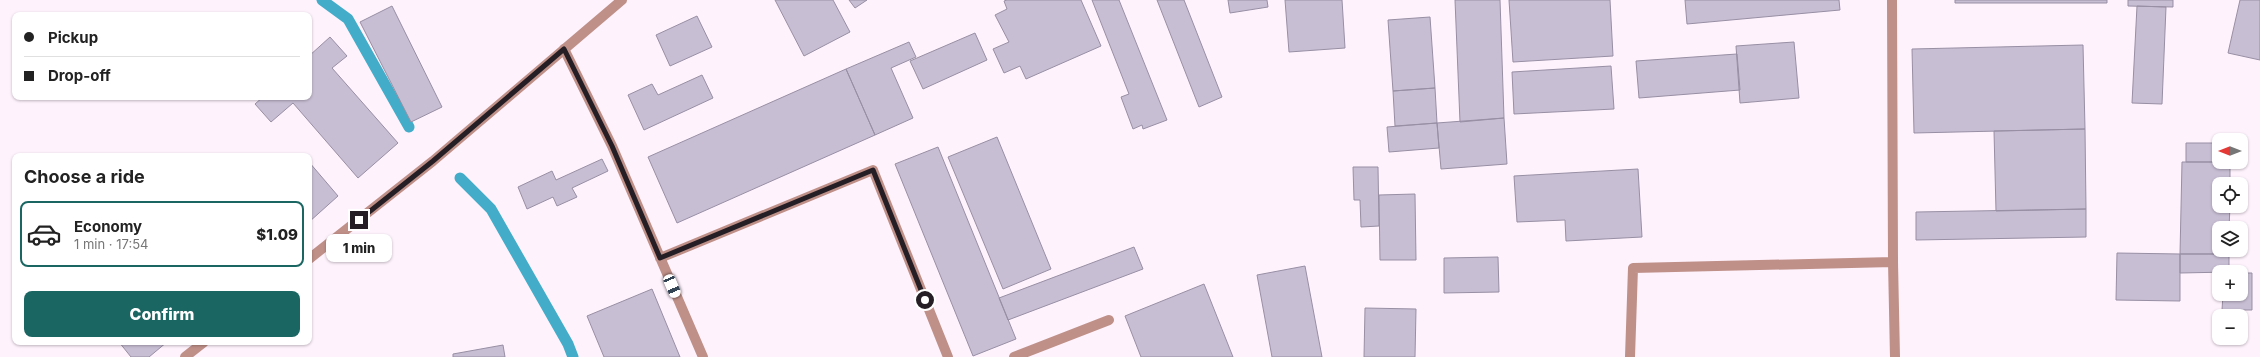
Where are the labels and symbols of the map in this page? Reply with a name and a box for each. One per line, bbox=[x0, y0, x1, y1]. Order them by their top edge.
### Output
north arrow bbox=[2212, 133, 2248, 169]
route end bbox=[350, 211, 368, 229]
callout: 1 min bbox=[326, 234, 392, 262]
car bbox=[662, 273, 682, 299]
route start bbox=[916, 291, 934, 309]

